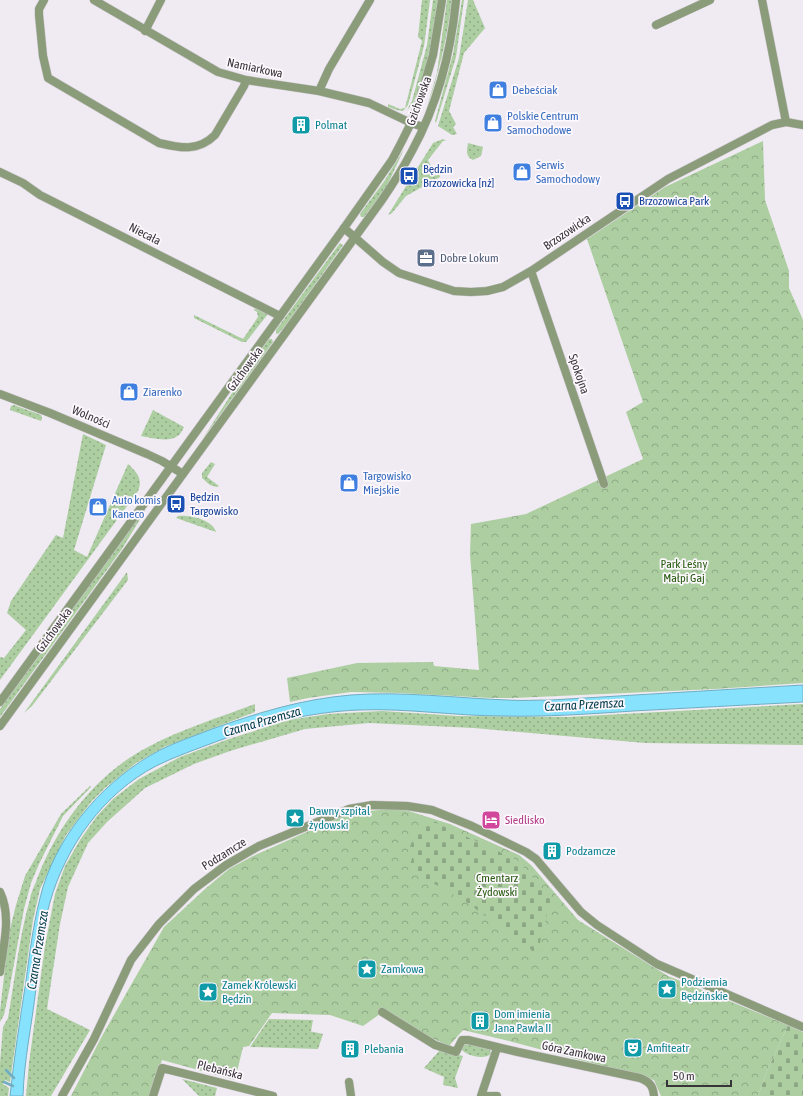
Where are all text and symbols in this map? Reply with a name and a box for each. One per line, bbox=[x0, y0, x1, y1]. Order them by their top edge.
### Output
street label: Namiarkowa bbox=[226, 55, 284, 81]
street label: Gzichowska bbox=[404, 74, 434, 128]
shop icon: Debeściak bbox=[487, 79, 509, 101]
place label: Debeściak bbox=[512, 83, 558, 97]
place label: Polskie Centrum Samochodowe bbox=[507, 109, 579, 137]
shop icon: Polskie Centrum Samochodowe bbox=[482, 112, 504, 134]
building icon: Polmat bbox=[290, 114, 312, 136]
place label: Polmat bbox=[315, 118, 348, 132]
place label: Serwis Samochodowy bbox=[536, 158, 600, 186]
shop icon: Serwis Samochodowy bbox=[511, 161, 533, 183]
place label: Będzin Brzozowicka [nż] bbox=[423, 162, 494, 190]
bus stop icon: Będzin Brzozowicka [nż] bbox=[398, 165, 420, 187]
bus stop icon: Brzozowica Park bbox=[614, 190, 636, 212]
place label: Brzozowica Park bbox=[639, 194, 710, 208]
street label: Brzozowicka bbox=[541, 211, 593, 253]
street label: Niecała bbox=[127, 220, 163, 248]
office icon: Dobre Lokum bbox=[415, 247, 437, 269]
place label: Dobre Lokum bbox=[440, 251, 499, 265]
street label: Gzichowska bbox=[224, 344, 266, 394]
street label: Spokojna bbox=[566, 352, 592, 396]
shop icon: Ziarenko bbox=[118, 381, 140, 403]
place label: Ziarenko bbox=[143, 385, 183, 399]
street label: Wolności bbox=[70, 403, 112, 431]
place label: Targowisko Miejskie bbox=[363, 469, 412, 497]
shop icon: Targowisko Miejskie bbox=[338, 472, 360, 494]
place label: Będzin Targowisko bbox=[190, 490, 239, 518]
place label: Auto komis Kaneco bbox=[112, 493, 161, 521]
bus stop icon: Będzin Targowisko bbox=[165, 493, 187, 515]
shop icon: Auto komis Kaneco bbox=[87, 496, 109, 518]
park label: Park Leśny Małpi Gaj bbox=[661, 557, 707, 585]
street label: Gzichowska bbox=[33, 605, 75, 655]
water label: Czarna Przemsza bbox=[544, 695, 624, 714]
water label: Czarna Przemsza bbox=[222, 703, 302, 740]
place label: Dawny szpital żydowski bbox=[309, 804, 371, 832]
place icon: Dawny szpital żydowski bbox=[284, 807, 306, 829]
hotel icon: Siedlisko bbox=[480, 809, 502, 831]
place label: Siedlisko bbox=[505, 813, 545, 827]
street label: Podzamcze bbox=[199, 835, 249, 873]
building icon: Podzamcze bbox=[541, 840, 563, 862]
place label: Podzamcze bbox=[566, 844, 616, 858]
park label: Cmentarz Żydowski bbox=[476, 871, 519, 899]
water label: Czarna Przemsza bbox=[24, 910, 51, 991]
place icon: Zamkowa bbox=[356, 958, 378, 980]
place label: Zamkowa bbox=[381, 962, 424, 976]
place label: Podziemia Będzińskie bbox=[681, 975, 728, 1003]
place label: Zamek Królewski Będzin bbox=[222, 978, 297, 1006]
place icon: Podziemia Będzińskie bbox=[656, 978, 678, 1000]
place icon: Zamek Królewski Będzin bbox=[197, 981, 219, 1003]
place label: Dom imienia Jana Pawła II bbox=[494, 1007, 551, 1035]
building icon: Dom imienia Jana Pawła II bbox=[469, 1010, 491, 1032]
theatre icon: Amfiteatr bbox=[622, 1037, 644, 1059]
building icon: Plebania bbox=[339, 1038, 361, 1060]
street label: Góra Zamkowa bbox=[541, 1038, 607, 1066]
place label: Amfiteatr bbox=[647, 1041, 689, 1055]
place label: Plebania bbox=[364, 1042, 404, 1056]
street label: Plebańska bbox=[196, 1058, 244, 1082]
scale bar bbox=[667, 1062, 731, 1088]
text: 50 m bbox=[673, 1069, 695, 1083]

